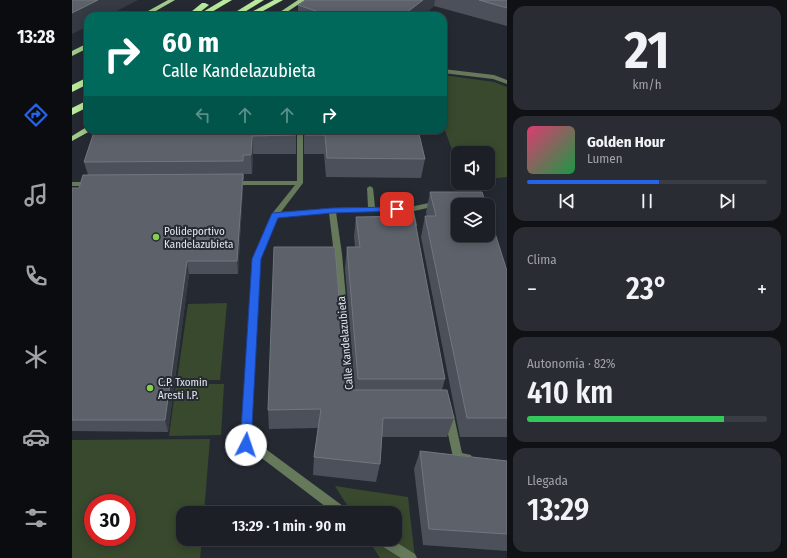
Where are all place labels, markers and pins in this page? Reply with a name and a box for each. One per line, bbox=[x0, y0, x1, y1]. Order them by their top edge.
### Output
pin bbox=[380, 192, 414, 226]
place label: Polideportivo Kandelazubieta bbox=[164, 225, 233, 251]
marker: Polideportivo Kandelazubieta bbox=[151, 232, 161, 242]
place label: C.P. Txomin Aresti I.P. bbox=[158, 376, 208, 402]
marker: C.P. Txomin Aresti I.P. bbox=[145, 383, 155, 393]

